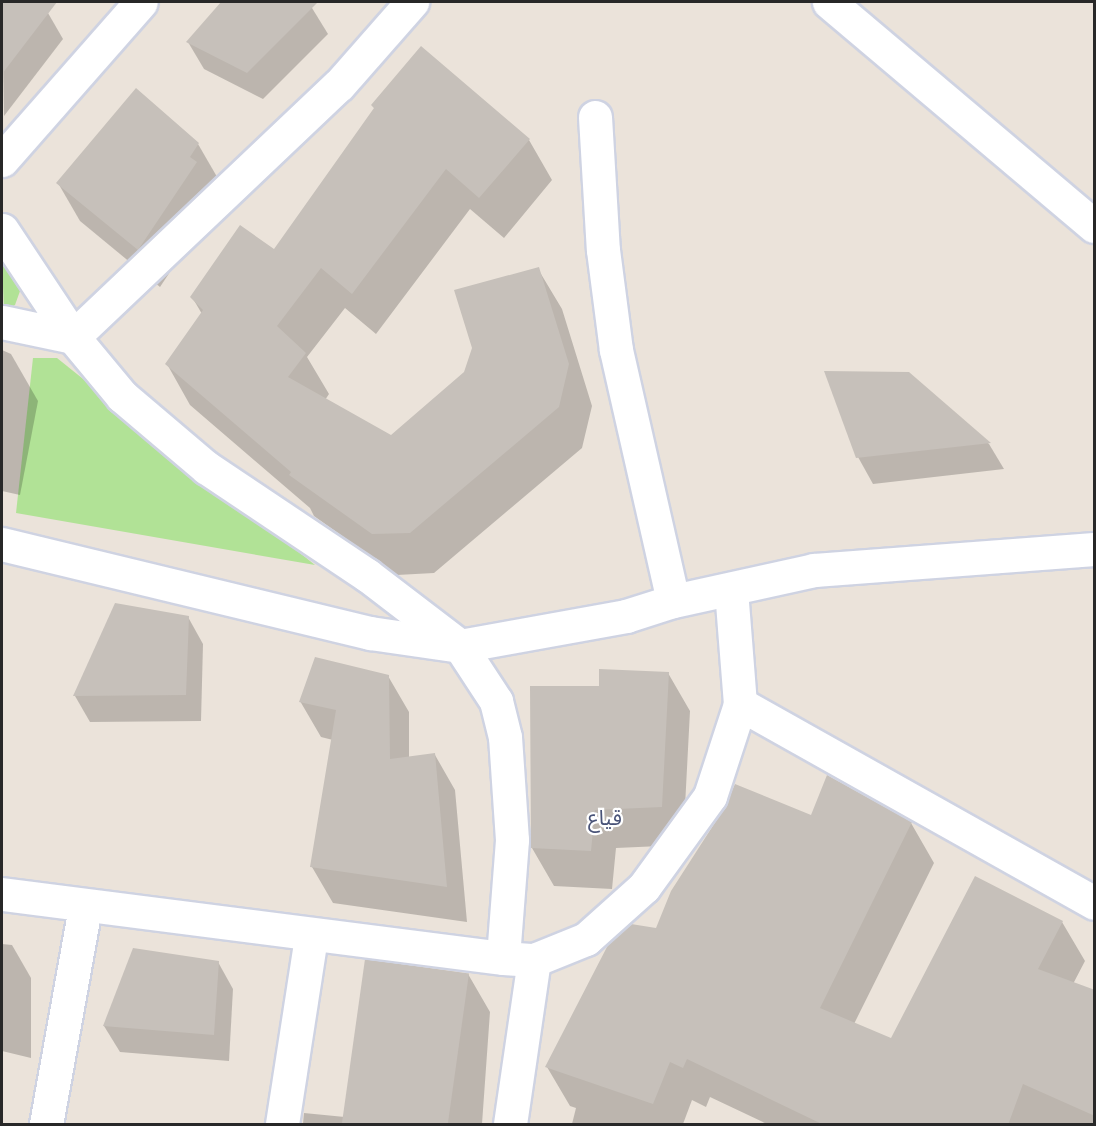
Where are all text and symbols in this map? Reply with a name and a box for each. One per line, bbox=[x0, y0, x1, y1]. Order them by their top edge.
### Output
district label: قياع bbox=[588, 804, 622, 830]

